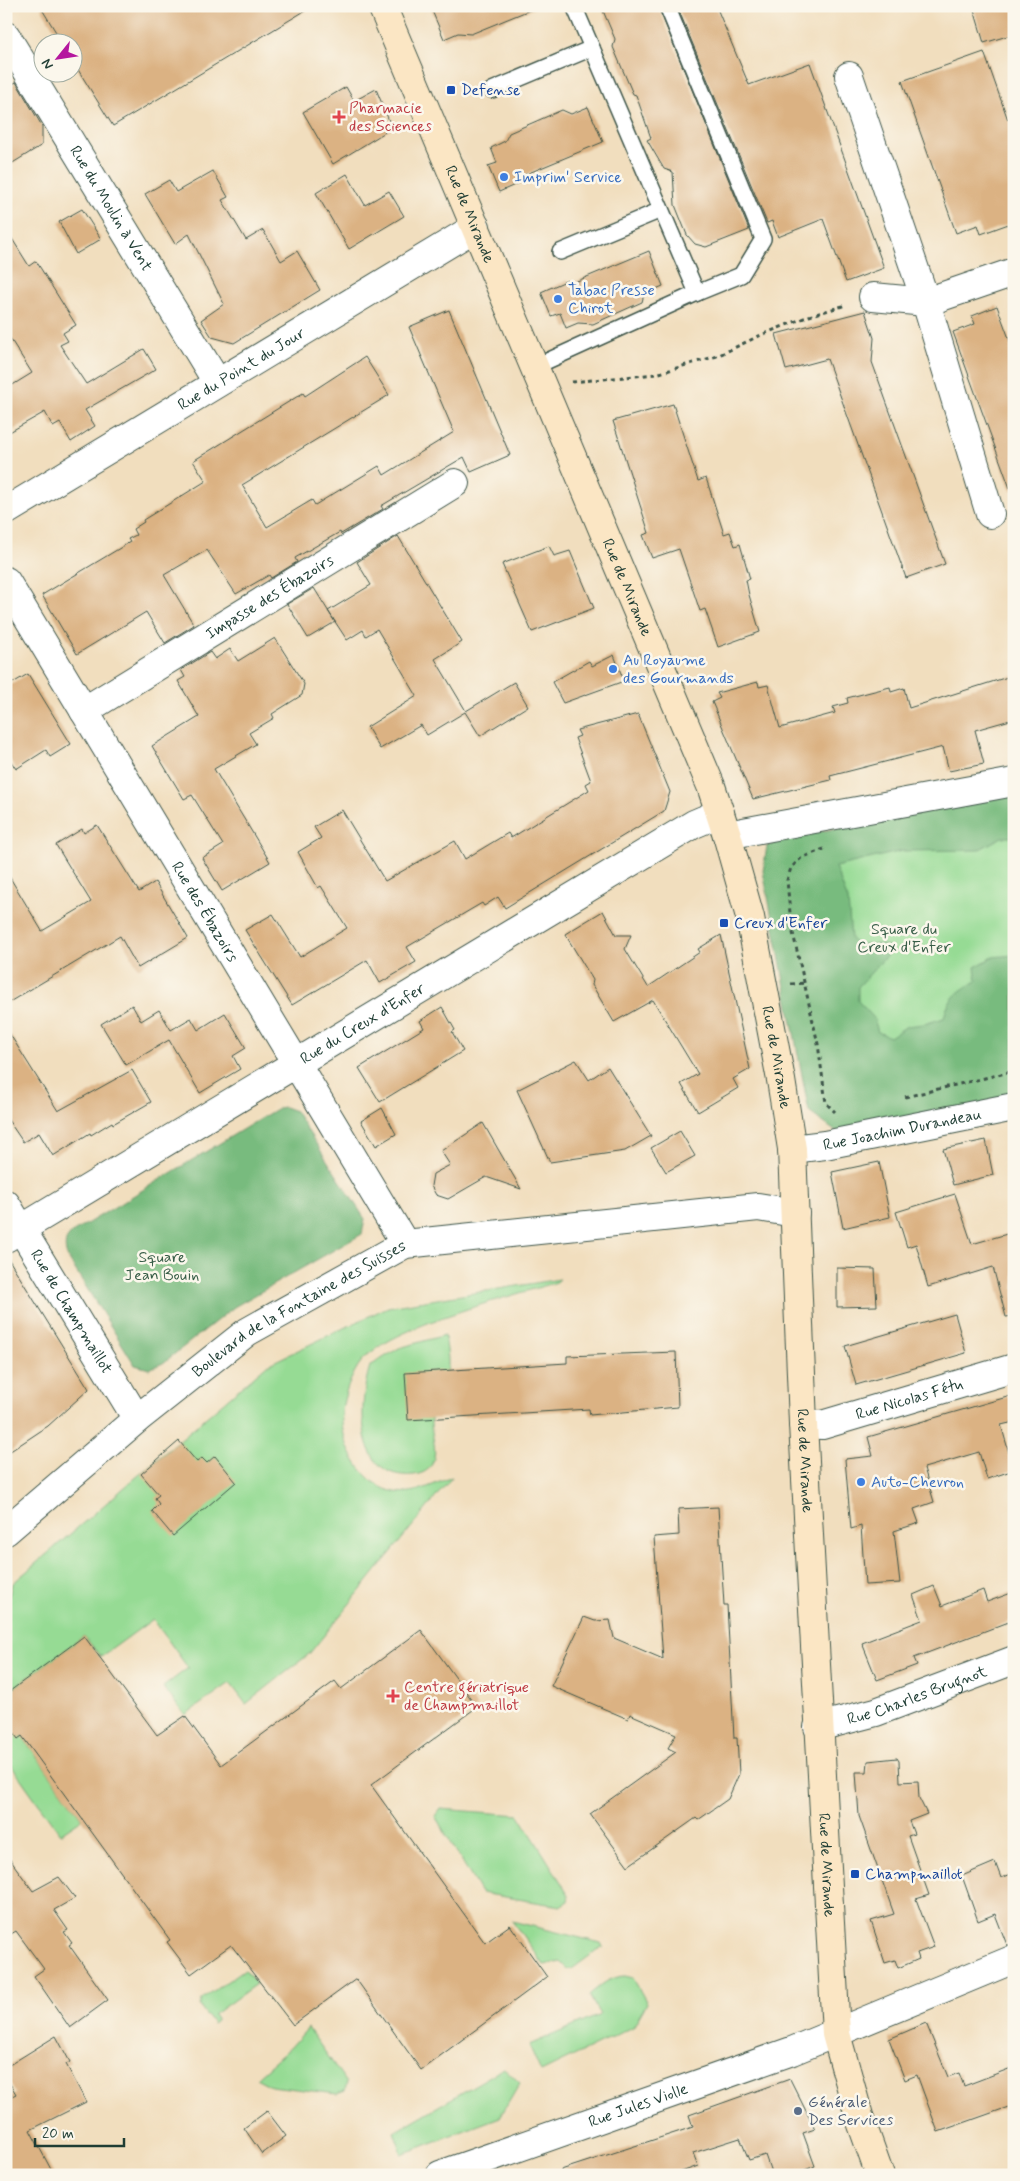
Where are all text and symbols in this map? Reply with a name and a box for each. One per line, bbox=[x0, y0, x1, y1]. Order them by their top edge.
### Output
north arrow bbox=[32, 32, 82, 82]
text: N bbox=[37, 55, 58, 73]
place label: Defense bbox=[461, 80, 521, 101]
marker: Defense bbox=[445, 84, 457, 96]
place label: Pharmacie des Sciences bbox=[349, 98, 432, 137]
marker: Pharmacie des Sciences bbox=[333, 111, 345, 123]
street label: Rue du Moulin à Vent bbox=[65, 142, 158, 276]
street label: Rue de Mirande bbox=[440, 162, 500, 267]
place label: Imprim' Service bbox=[514, 167, 622, 188]
marker: Imprim' Service bbox=[498, 171, 510, 183]
place label: Tabac Presse Chirot bbox=[568, 280, 655, 319]
marker: Tabac Presse Chirot bbox=[552, 293, 564, 305]
street label: Rue du Point du Jour bbox=[174, 322, 309, 415]
street label: Rue de Mirande bbox=[597, 535, 657, 640]
street label: Impasse des Ébazoirs bbox=[202, 549, 338, 644]
place label: Au Royaume des Gourmands bbox=[623, 650, 734, 689]
marker: Au Royaume des Gourmands bbox=[607, 663, 619, 675]
street label: Rue des Ébazoirs bbox=[167, 857, 243, 966]
place label: Creux d'Enfer bbox=[734, 913, 828, 934]
marker: Creux d'Enfer bbox=[718, 917, 730, 929]
park label: Square du Creux d'Enfer bbox=[857, 919, 951, 958]
street label: Rue du Creux d'Enfer bbox=[296, 978, 429, 1069]
street label: Rue de Mirande bbox=[757, 1004, 796, 1111]
street label: Rue Joachim Durandeau bbox=[821, 1103, 983, 1156]
street label: Boulevard de la Fontaine des Suisses bbox=[188, 1235, 410, 1382]
street label: Rue de Champmaillot bbox=[26, 1246, 118, 1378]
park label: Square Jean Bouin bbox=[125, 1247, 199, 1286]
street label: Rue Nicolas Fétu bbox=[853, 1373, 966, 1425]
street label: Rue de Mirande bbox=[792, 1408, 818, 1514]
place label: Auto-Chevron bbox=[871, 1472, 964, 1493]
marker: Auto-Chevron bbox=[855, 1476, 867, 1488]
street label: Rue Charles Brugnot bbox=[845, 1660, 990, 1730]
place label: Centre gériatrique de Champmaillot bbox=[404, 1677, 529, 1716]
marker: Centre gériatrique de Champmaillot bbox=[386, 1689, 400, 1703]
street label: Rue de Mirande bbox=[814, 1812, 840, 1918]
place label: Champmaillot bbox=[865, 1864, 962, 1885]
marker: Champmaillot bbox=[849, 1868, 861, 1880]
street label: Rue Jules Violle bbox=[586, 2078, 691, 2132]
place label: Générale Des Services bbox=[808, 2092, 893, 2131]
marker: Générale Des Services bbox=[792, 2105, 804, 2117]
scale bar bbox=[35, 2116, 124, 2148]
text: 20 m bbox=[42, 2124, 74, 2144]

